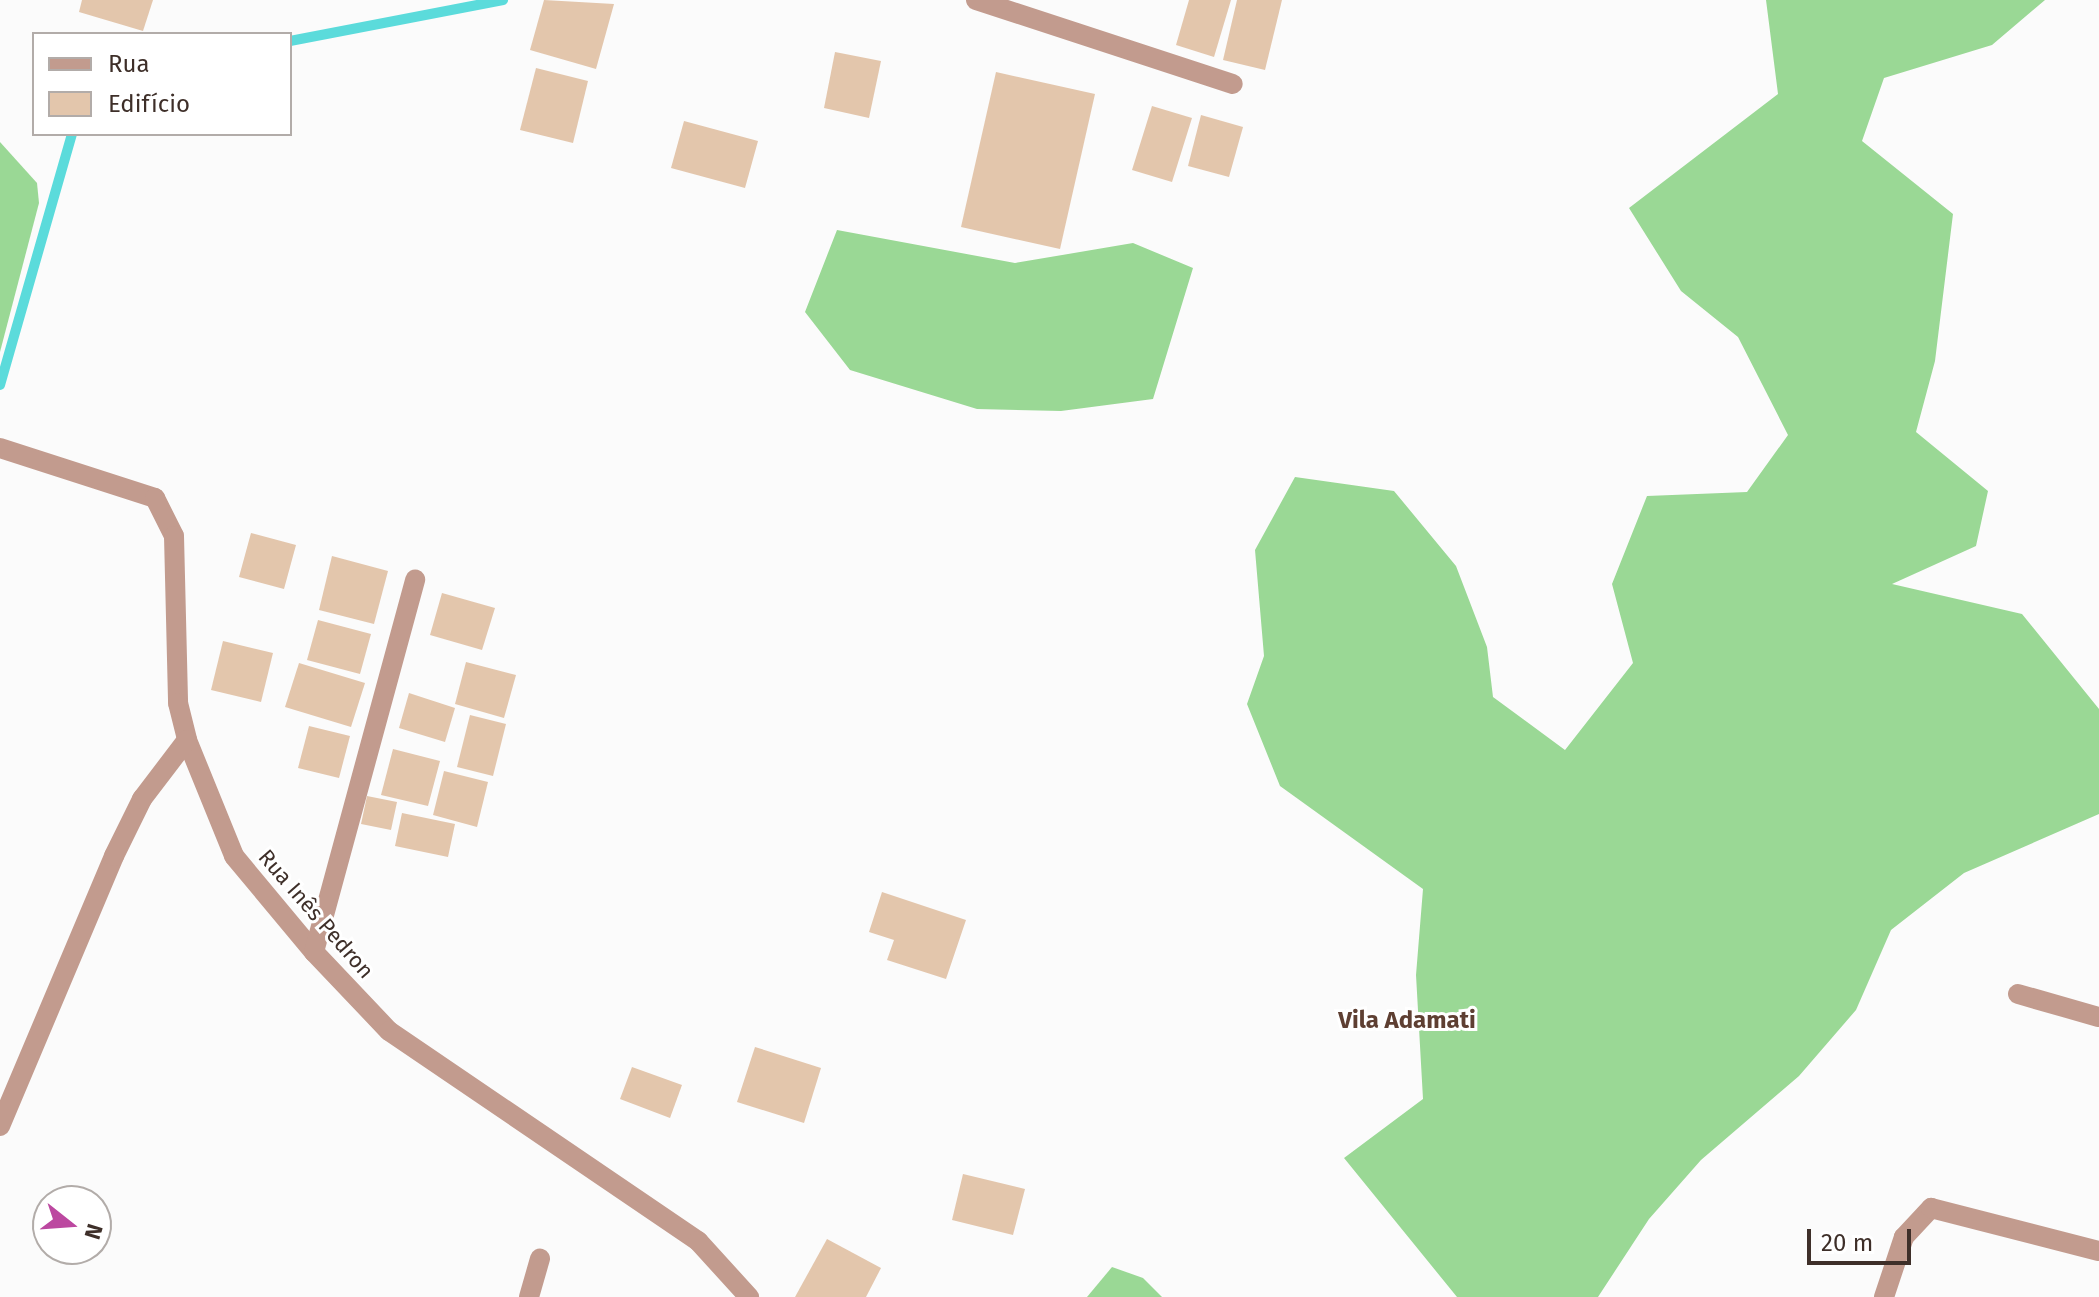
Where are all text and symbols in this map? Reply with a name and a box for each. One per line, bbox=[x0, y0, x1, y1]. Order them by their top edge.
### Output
legend bbox=[32, 32, 292, 136]
text: Rua bbox=[108, 50, 150, 78]
text: Edifício bbox=[108, 90, 190, 118]
street label: Rua Inês Pedron bbox=[253, 844, 379, 984]
district label: Vila Adamati bbox=[1338, 1007, 1476, 1035]
north arrow bbox=[32, 1185, 112, 1265]
scale bar bbox=[1811, 1213, 1915, 1263]
text: N bbox=[78, 1221, 109, 1243]
text: 20 m bbox=[1821, 1229, 1873, 1257]

